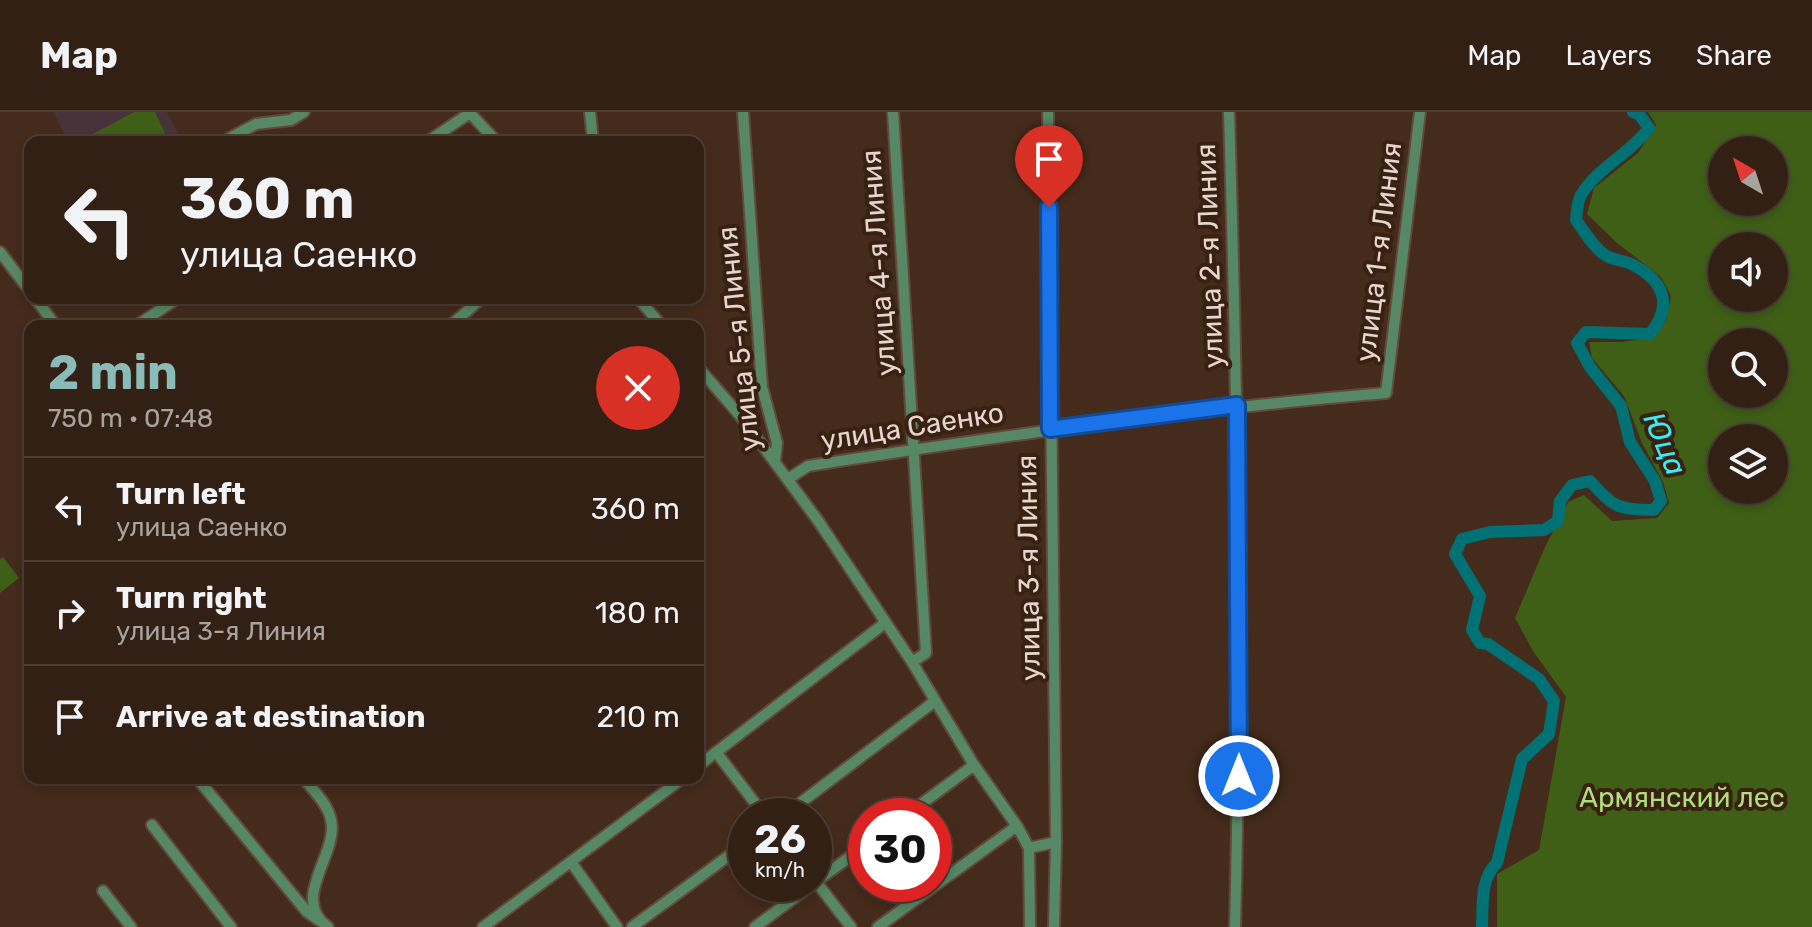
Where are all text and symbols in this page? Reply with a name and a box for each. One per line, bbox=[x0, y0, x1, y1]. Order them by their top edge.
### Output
text: Map bbox=[40, 32, 118, 78]
text: Map bbox=[1467, 39, 1522, 72]
text: Layers bbox=[1566, 39, 1652, 72]
text: Share bbox=[1696, 39, 1772, 72]
pin bbox=[1015, 125, 1083, 207]
north arrow bbox=[1708, 136, 1788, 216]
map controls bbox=[1708, 136, 1788, 504]
icon: arrive bbox=[1027, 137, 1071, 181]
street label: улица 1-я Линия bbox=[1349, 140, 1408, 364]
street label: улица 2-я Линия bbox=[1189, 143, 1230, 369]
street label: улица 4-я Линия bbox=[854, 149, 903, 377]
text: 360 m bbox=[180, 166, 355, 232]
icon: left bbox=[48, 168, 152, 272]
street label: улица 5-я Линия bbox=[710, 225, 767, 453]
button: sound bbox=[1708, 232, 1788, 312]
text: улица Саенко bbox=[180, 233, 417, 276]
button: search bbox=[1708, 328, 1788, 408]
text: 2 min bbox=[48, 344, 178, 401]
button: close bbox=[596, 346, 680, 430]
street label: улица Саенко bbox=[818, 396, 1006, 457]
text: 750 m · 07:48 bbox=[48, 403, 213, 434]
water label: Юца bbox=[1636, 407, 1694, 481]
button: layers bbox=[1708, 424, 1788, 504]
street label: улица 3-я Линия bbox=[1010, 455, 1047, 681]
text: Turn left bbox=[116, 476, 246, 512]
icon: left bbox=[48, 487, 92, 531]
text: 360 m bbox=[591, 491, 680, 527]
text: улица Саенко bbox=[116, 512, 287, 543]
text: Turn right bbox=[116, 580, 267, 616]
icon: right bbox=[48, 591, 92, 635]
text: 180 m bbox=[595, 595, 680, 631]
text: улица 3-я Линия bbox=[116, 616, 326, 647]
icon: arrive bbox=[48, 695, 92, 739]
text: Arrive at destination bbox=[116, 699, 426, 735]
text: 210 m bbox=[596, 699, 680, 735]
position arrow bbox=[1197, 734, 1281, 818]
park label: Армянский лес bbox=[1579, 781, 1785, 814]
speed limit sign: 30 bbox=[848, 798, 952, 902]
text: 26 bbox=[754, 816, 806, 863]
text: km/h bbox=[755, 858, 805, 882]

